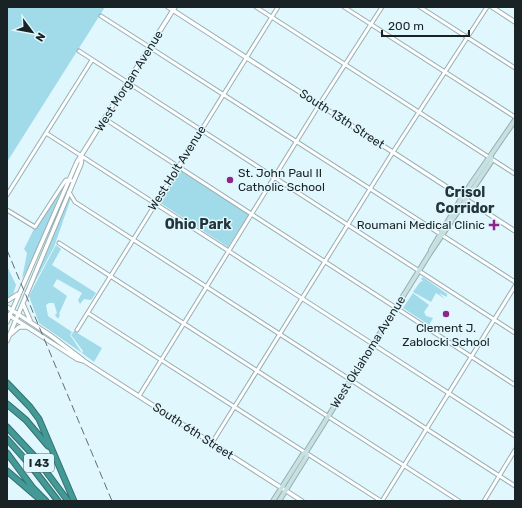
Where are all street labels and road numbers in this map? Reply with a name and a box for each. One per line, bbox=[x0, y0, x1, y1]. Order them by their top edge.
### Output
street label: West Morgan Avenue bbox=[92, 28, 166, 134]
street label: South 13th Street bbox=[297, 86, 387, 152]
street label: West Holt Avenue bbox=[145, 123, 209, 213]
street label: West Oklahoma Avenue bbox=[328, 293, 408, 411]
street label: South 6th Street bbox=[150, 400, 236, 462]
road number: I 43 bbox=[24, 454, 54, 472]

